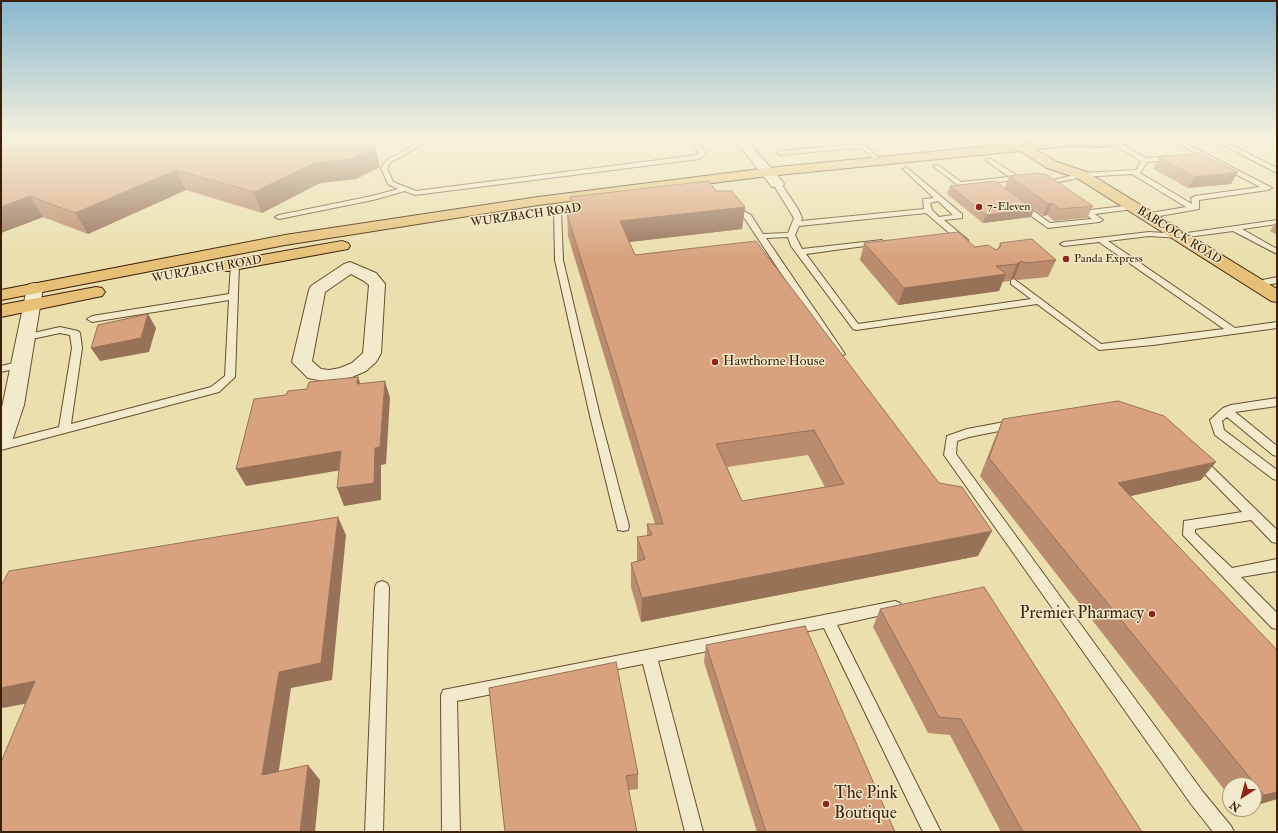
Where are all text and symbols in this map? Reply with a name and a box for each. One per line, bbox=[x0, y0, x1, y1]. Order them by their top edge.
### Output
place label: 7-Eleven bbox=[987, 200, 1031, 214]
street label: WURZBACH ROAD bbox=[470, 201, 582, 231]
marker: 7-Eleven bbox=[974, 202, 984, 212]
street label: BABCOCK ROAD bbox=[1134, 204, 1224, 268]
place label: Panda Express bbox=[1074, 252, 1143, 266]
street label: WURZBACH ROAD bbox=[151, 253, 263, 287]
marker: Panda Express bbox=[1061, 254, 1071, 264]
place label: Hawthorne House bbox=[723, 354, 824, 370]
marker: Hawthorne House bbox=[710, 357, 720, 367]
place label: Premier Pharmacy bbox=[1019, 604, 1144, 624]
marker: Premier Pharmacy bbox=[1147, 609, 1157, 619]
north arrow bbox=[1222, 777, 1262, 817]
place label: The Pink Boutique bbox=[834, 784, 898, 824]
text: N bbox=[1227, 798, 1243, 814]
marker: The Pink Boutique bbox=[821, 799, 831, 809]

